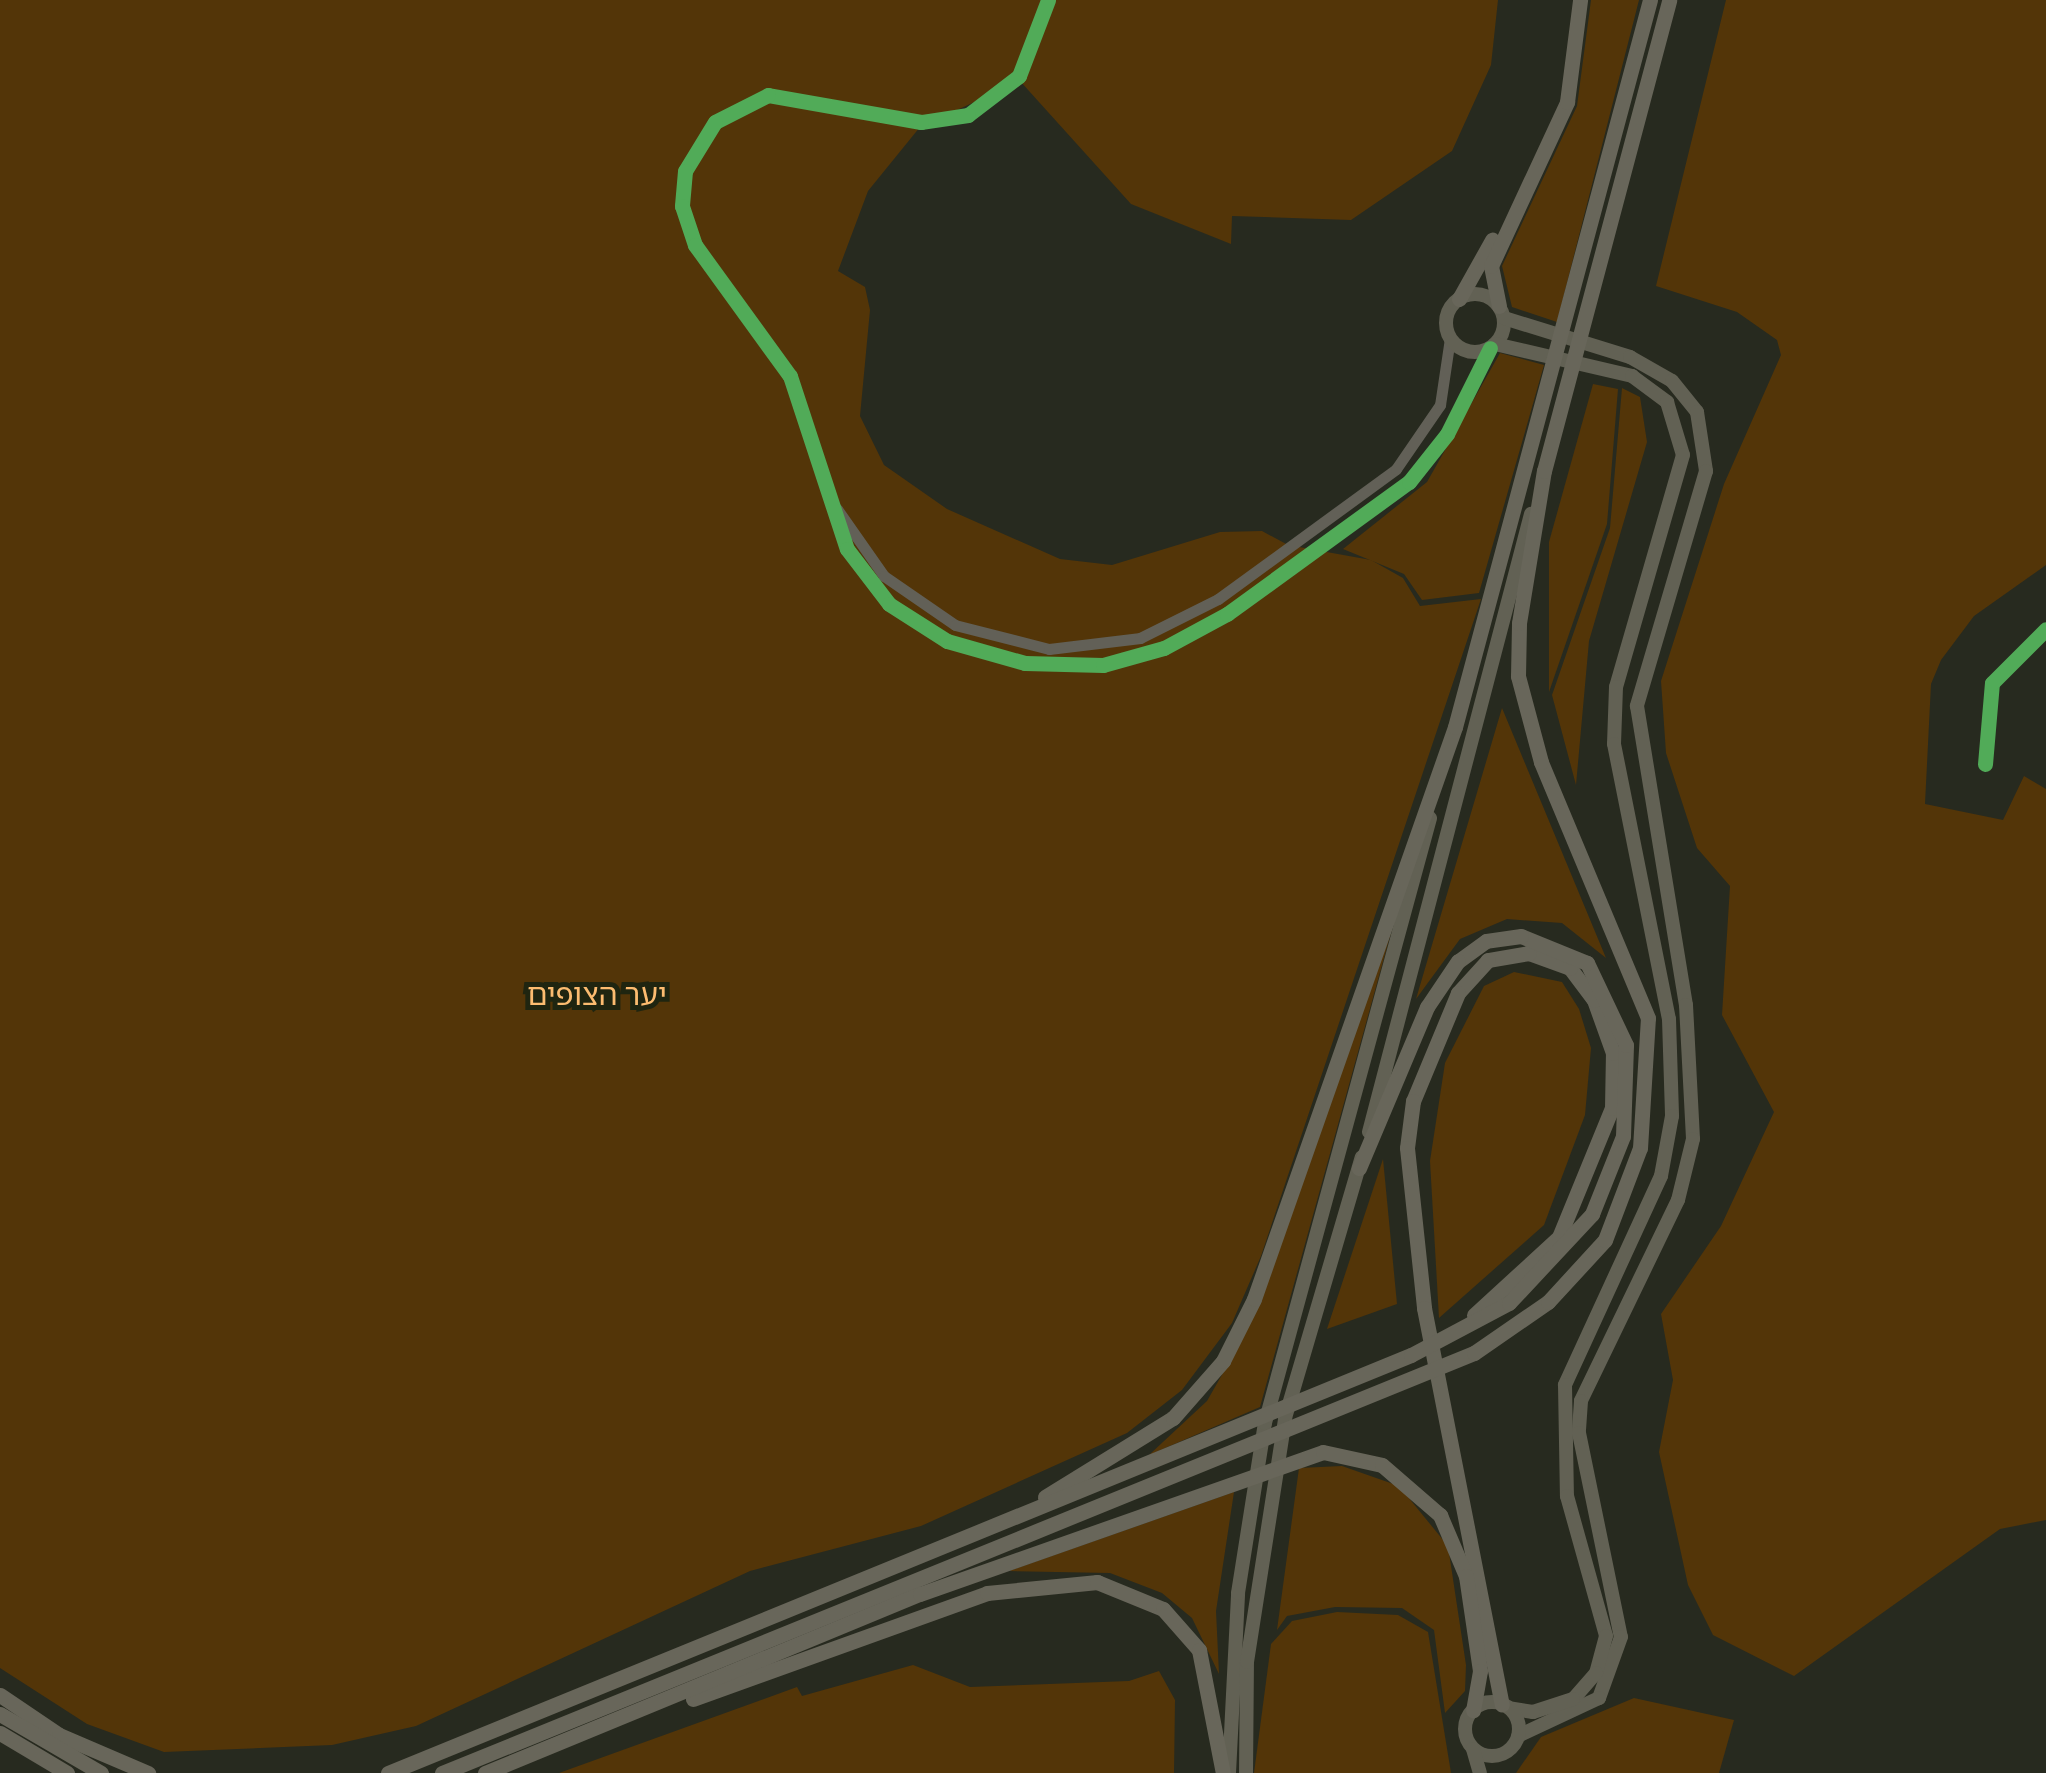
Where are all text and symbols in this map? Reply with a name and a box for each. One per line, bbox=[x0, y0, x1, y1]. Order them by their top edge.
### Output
park label: יער הצופים bbox=[527, 976, 667, 1012]

